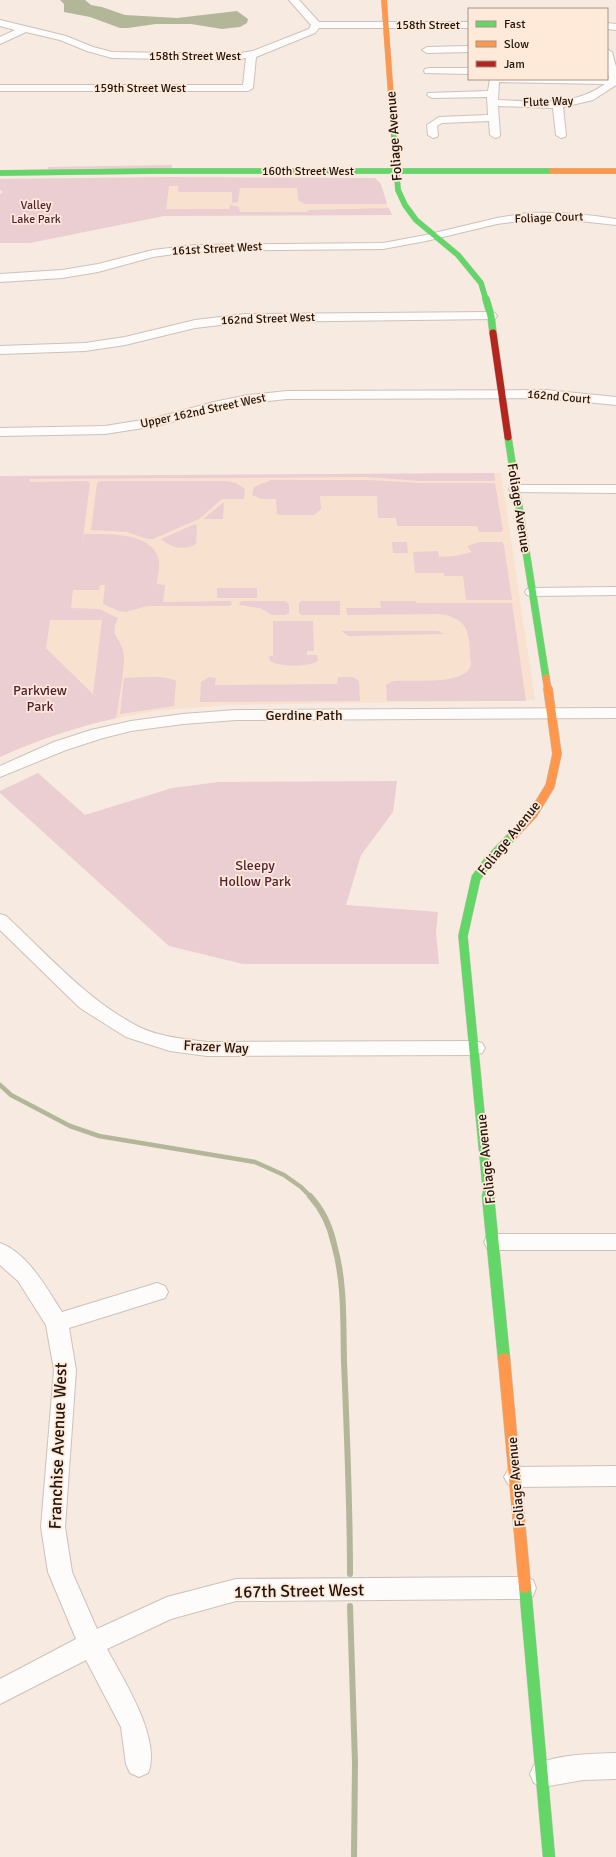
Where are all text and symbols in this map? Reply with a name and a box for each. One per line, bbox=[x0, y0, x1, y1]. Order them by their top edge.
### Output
legend bbox=[468, 8, 608, 80]
text: Fast bbox=[504, 17, 525, 32]
street label: 158th Street bbox=[396, 18, 460, 33]
text: Slow bbox=[504, 37, 529, 52]
street label: 158th Street West bbox=[149, 49, 241, 64]
text: Jam bbox=[504, 57, 525, 72]
street label: 159th Street West bbox=[94, 81, 186, 96]
street label: Foliage Avenue bbox=[382, 90, 406, 182]
street label: Flute Way bbox=[523, 94, 574, 110]
street label: 160th Street West bbox=[262, 164, 354, 179]
park label: Valley Lake Park bbox=[11, 198, 61, 227]
street label: Foliage Court bbox=[514, 209, 584, 227]
street label: 161st Street West bbox=[171, 239, 263, 259]
street label: 162nd Street West bbox=[221, 310, 315, 328]
street label: 162nd Court bbox=[527, 387, 591, 407]
street label: Upper 162nd Street West bbox=[139, 390, 267, 432]
street label: Foliage Avenue bbox=[504, 462, 534, 554]
park label: Parkview Park bbox=[13, 682, 67, 715]
street label: Gerdine Path bbox=[265, 707, 343, 724]
street label: Foliage Avenue bbox=[474, 798, 544, 878]
park label: Sleepy Hollow Park bbox=[219, 857, 291, 890]
street label: Frazer Way bbox=[183, 1037, 249, 1057]
street label: Foliage Avenue bbox=[473, 1113, 499, 1205]
street label: Franchise Avenue West bbox=[45, 1362, 71, 1530]
street label: Foliage Avenue bbox=[504, 1436, 528, 1528]
street label: 167th Street West bbox=[234, 1579, 364, 1603]

